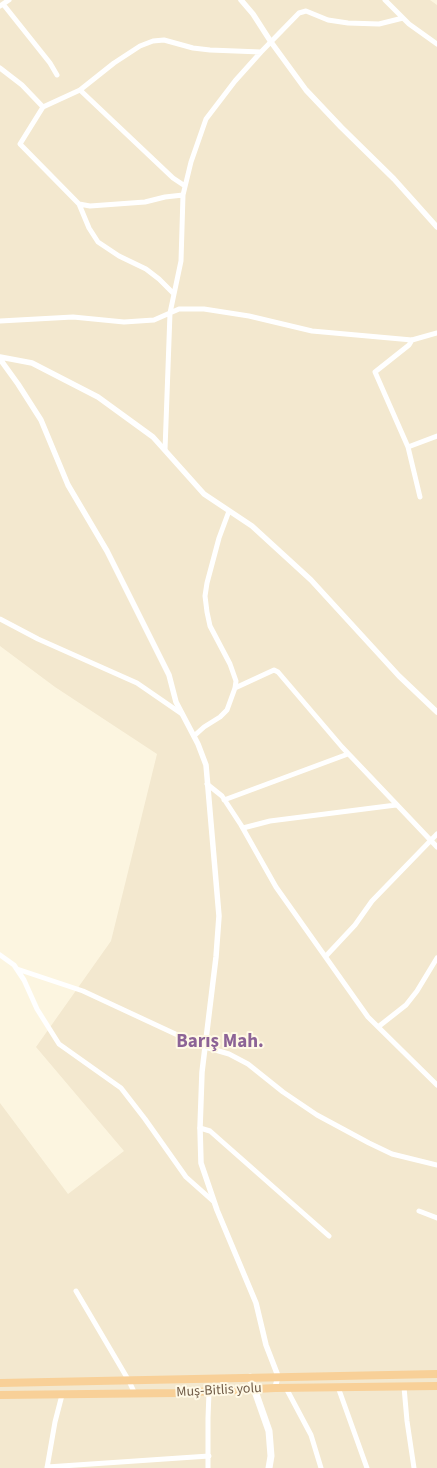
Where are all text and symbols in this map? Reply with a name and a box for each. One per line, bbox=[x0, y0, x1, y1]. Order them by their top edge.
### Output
district label: Barış Mah. bbox=[176, 1032, 264, 1054]
street label: Muş-Bitlis yolu bbox=[176, 1380, 262, 1402]

